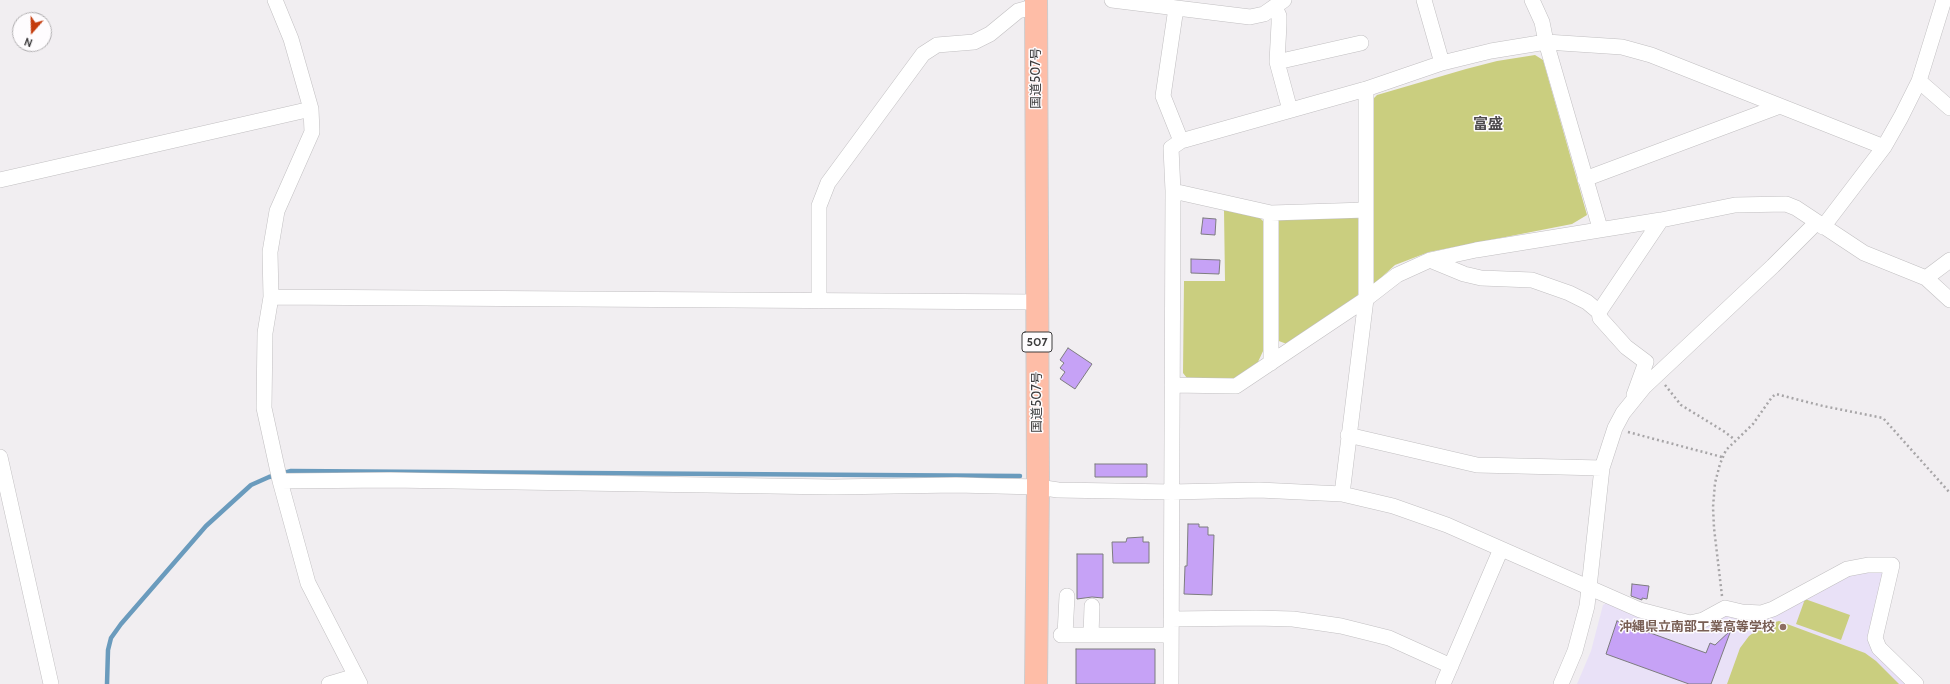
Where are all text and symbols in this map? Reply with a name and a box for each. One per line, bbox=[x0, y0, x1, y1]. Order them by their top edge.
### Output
north arrow bbox=[12, 12, 52, 52]
text: N bbox=[22, 34, 34, 50]
street label: 国道507号 bbox=[1028, 47, 1044, 109]
district label: 富盛 bbox=[1473, 116, 1503, 134]
road number: 507 bbox=[1022, 332, 1052, 352]
street label: 国道507号 bbox=[1029, 371, 1045, 433]
place label: 沖縄県立南部工業高等学校 bbox=[1619, 619, 1775, 635]
marker: 沖縄県立南部工業高等学校 bbox=[1778, 622, 1788, 632]

